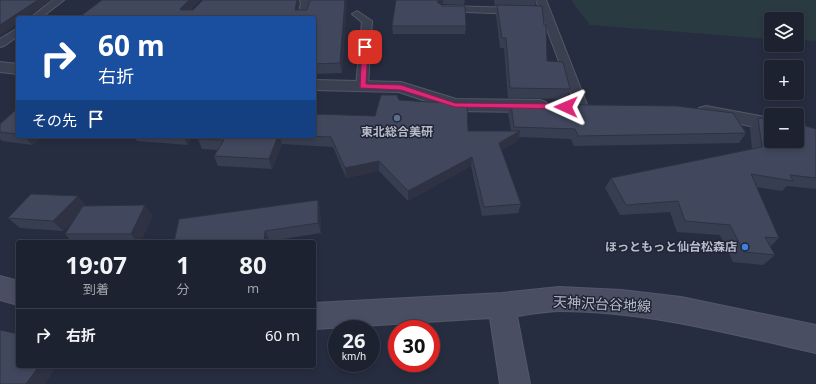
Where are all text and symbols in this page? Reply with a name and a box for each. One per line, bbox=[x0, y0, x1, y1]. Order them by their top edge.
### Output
map controls bbox=[764, 12, 804, 148]
button: layers bbox=[764, 12, 804, 52]
text: 60 m bbox=[98, 26, 165, 64]
pin bbox=[348, 30, 382, 64]
icon: right bbox=[32, 32, 84, 84]
icon: arrive bbox=[354, 36, 376, 58]
button: + bbox=[764, 60, 804, 100]
text: 右折 bbox=[98, 64, 134, 88]
position arrow bbox=[545, 86, 587, 128]
icon: arrive bbox=[85, 108, 107, 130]
button: − bbox=[764, 108, 804, 148]
text: その先 bbox=[32, 110, 77, 130]
marker: 東北総合美研 bbox=[392, 113, 402, 123]
place label: 東北総合美研 bbox=[361, 123, 433, 140]
place label: ほっともっと仙台松森店 bbox=[605, 238, 737, 255]
marker: ほっともっと仙台松森店 bbox=[740, 242, 750, 252]
text: 19:07 bbox=[65, 248, 127, 281]
text: 1 bbox=[176, 248, 190, 281]
text: 80 bbox=[239, 248, 267, 281]
text: m bbox=[247, 279, 259, 297]
text: 到着 bbox=[83, 280, 109, 298]
text: 分 bbox=[177, 280, 190, 298]
street label: 天神沢台谷地線 bbox=[553, 291, 651, 316]
speed limit sign: 30 bbox=[388, 320, 440, 372]
icon: right bbox=[32, 324, 54, 346]
text: 右折 bbox=[66, 325, 96, 345]
text: 60 m bbox=[265, 325, 300, 345]
text: 26 bbox=[343, 327, 365, 354]
text: km/h bbox=[342, 349, 366, 363]

